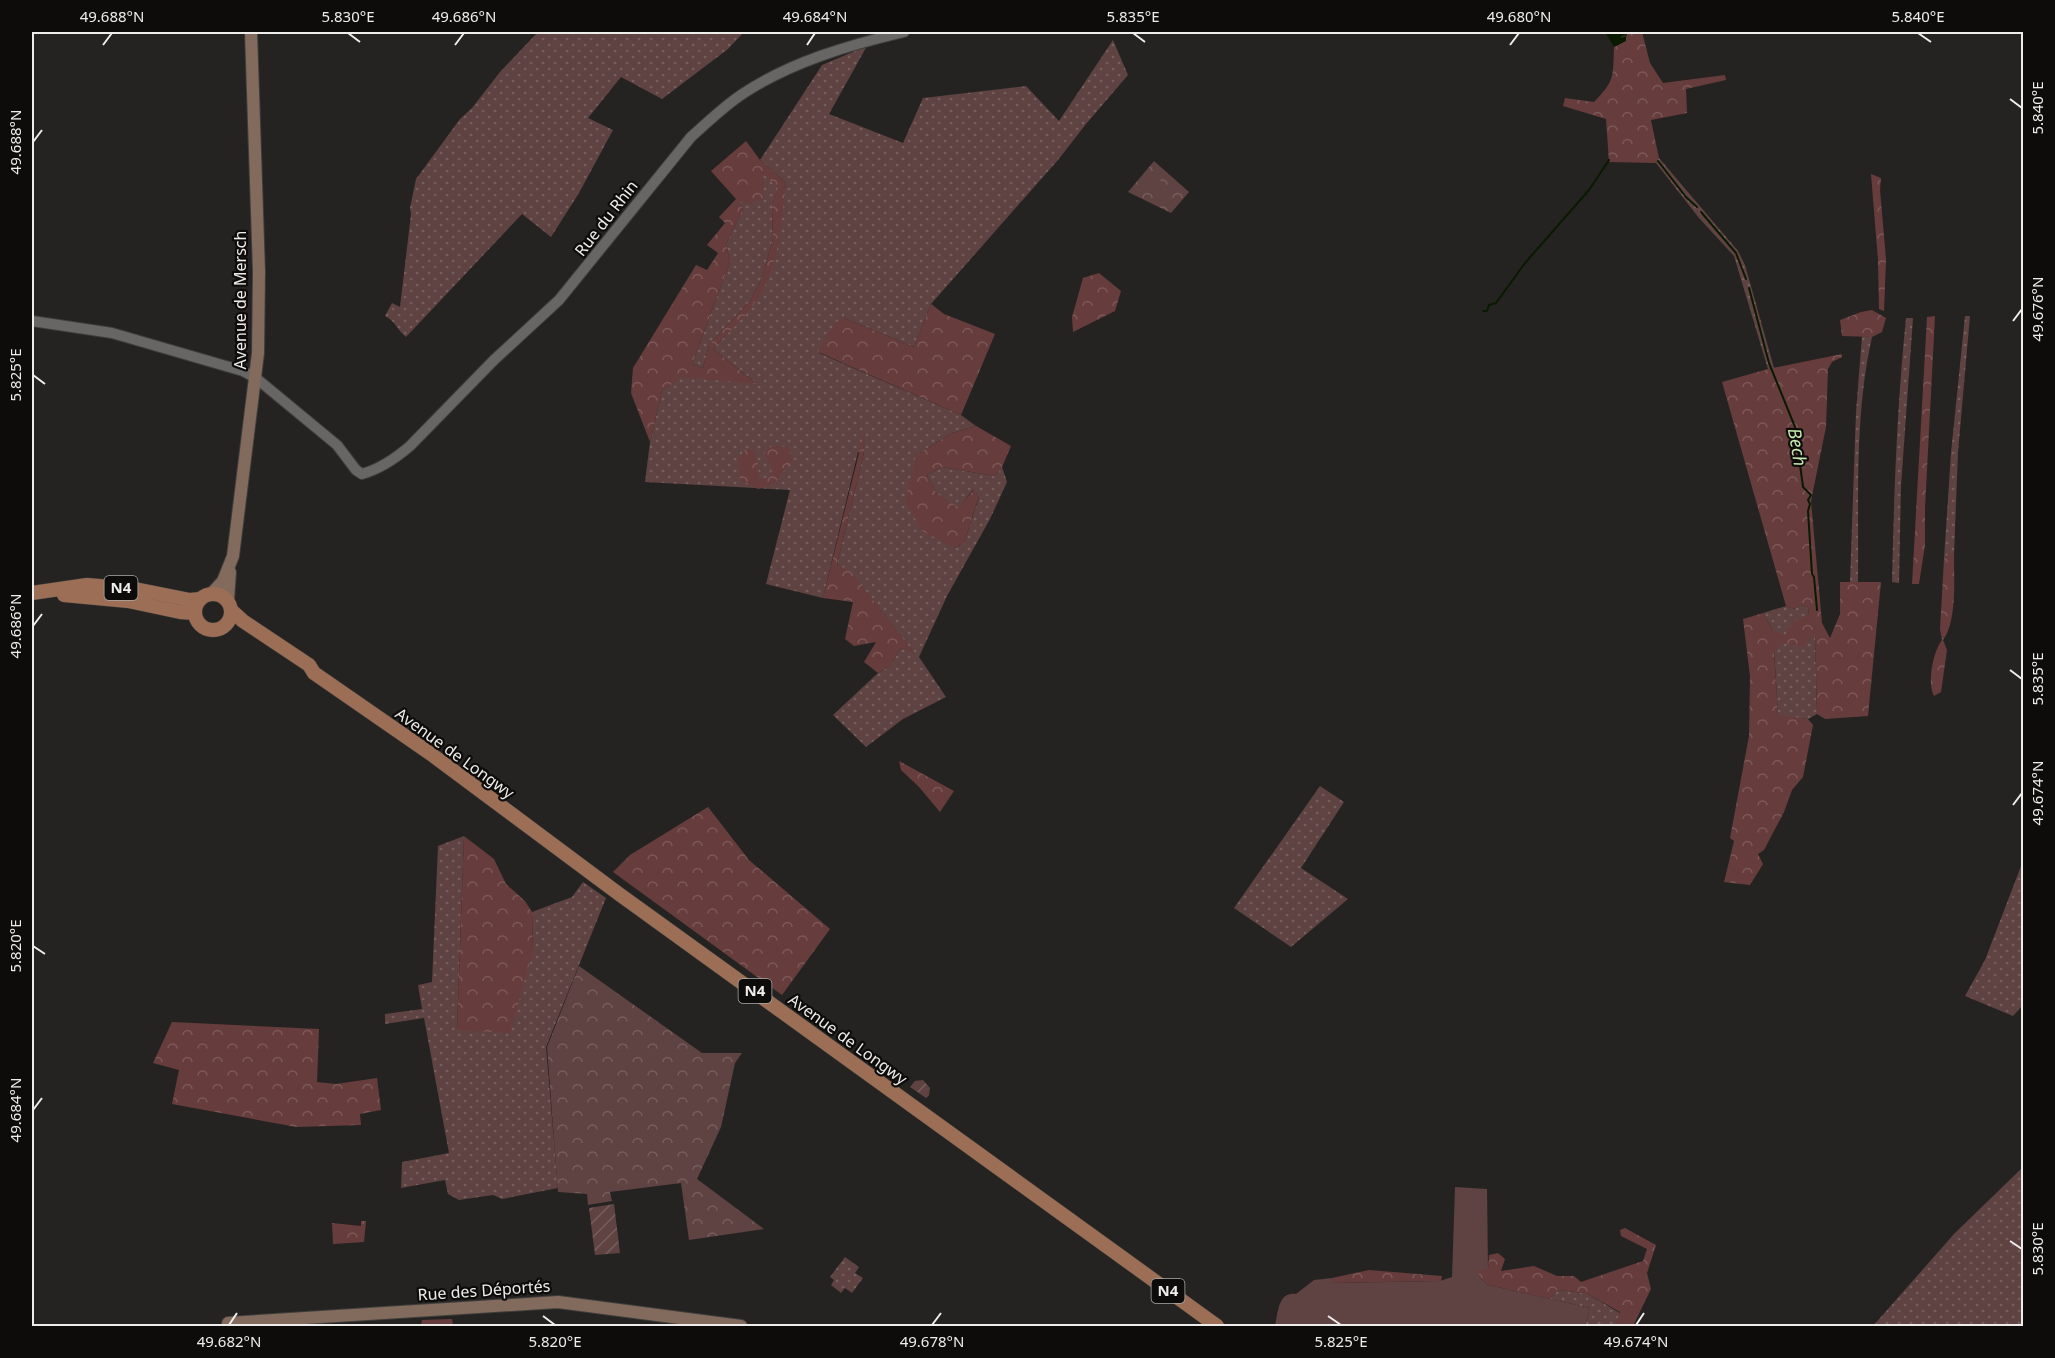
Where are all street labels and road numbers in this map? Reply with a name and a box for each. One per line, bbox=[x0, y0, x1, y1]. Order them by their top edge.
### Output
street label: Rue du Rhin bbox=[569, 175, 643, 261]
street label: Avenue de Mersch bbox=[229, 231, 251, 369]
road number: N4 bbox=[104, 576, 138, 600]
street label: Avenue de Longwy bbox=[391, 702, 520, 804]
road number: N4 bbox=[738, 979, 771, 1003]
street label: Avenue de Longwy bbox=[784, 988, 913, 1090]
street label: Rue des Déportés bbox=[417, 1274, 551, 1306]
road number: N4 bbox=[1152, 1279, 1184, 1303]

